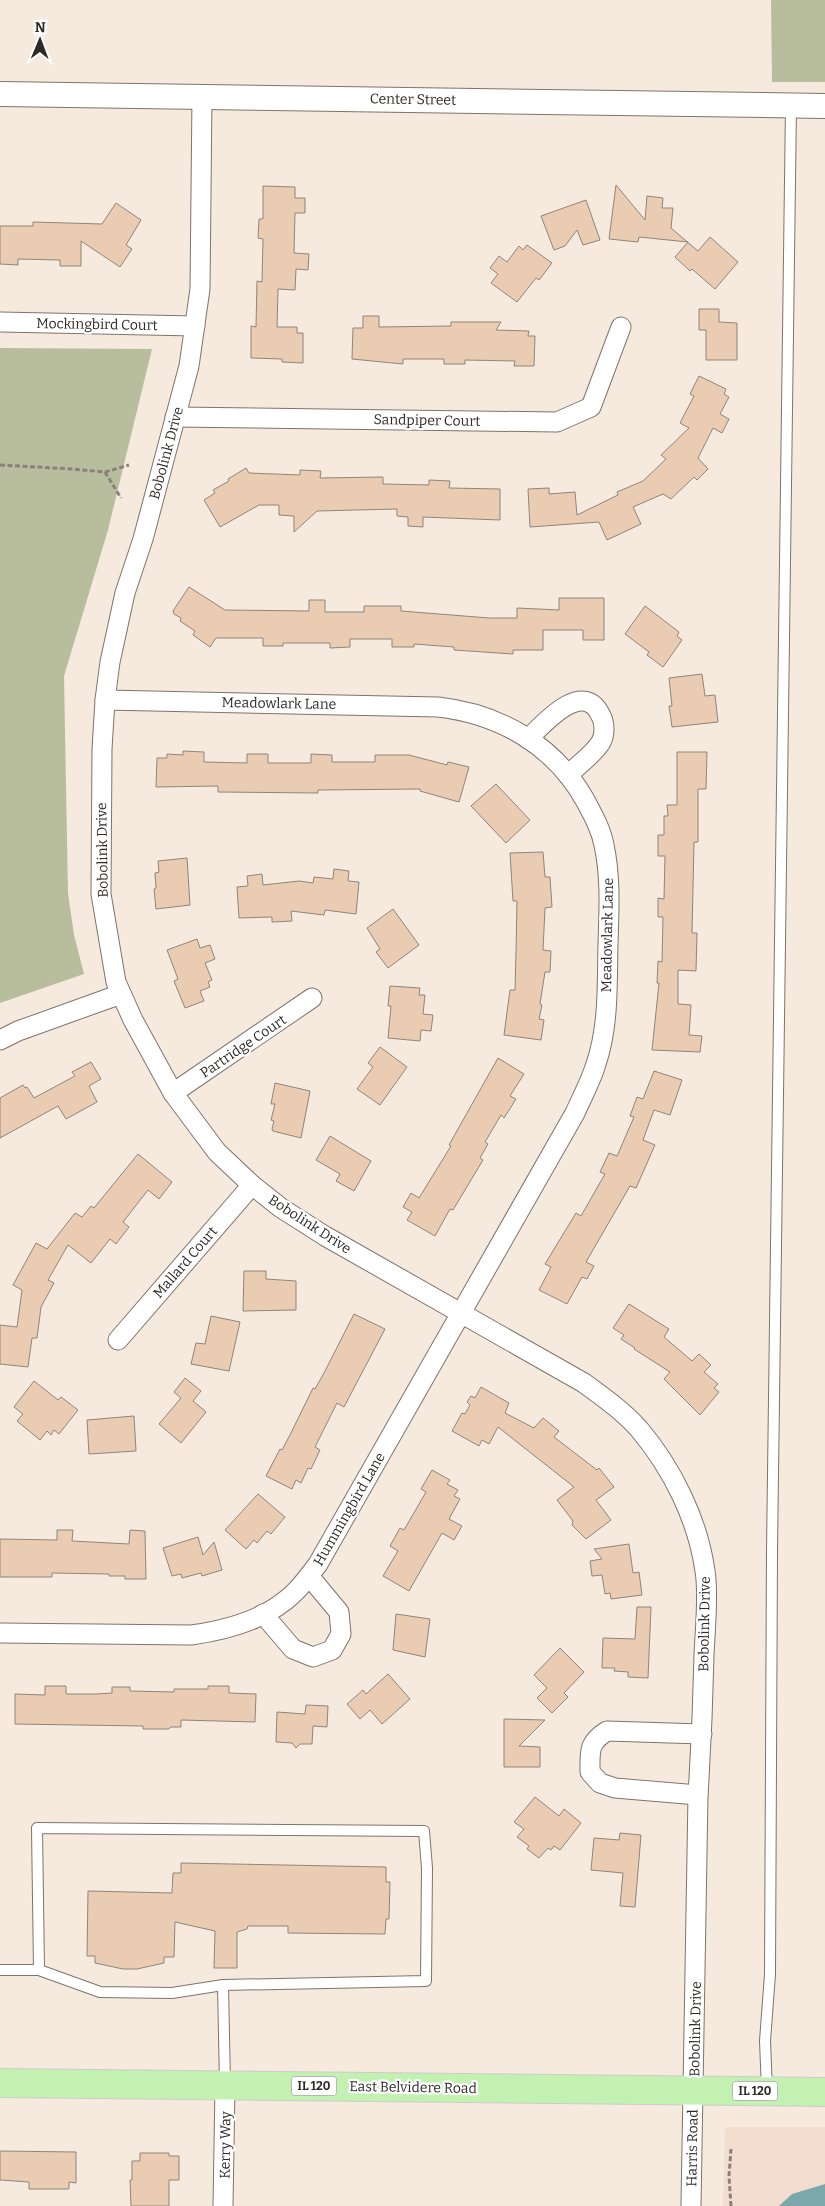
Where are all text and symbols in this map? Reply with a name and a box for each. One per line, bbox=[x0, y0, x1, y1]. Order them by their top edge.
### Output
north arrow bbox=[15, 15, 65, 65]
text: N bbox=[35, 19, 46, 36]
street label: Center Street bbox=[370, 90, 456, 109]
street label: Mockingbird Court bbox=[36, 315, 158, 334]
street label: Bobolink Drive bbox=[146, 405, 187, 501]
street label: Sandpiper Court bbox=[373, 411, 481, 430]
street label: Meadowlark Lane bbox=[222, 694, 336, 713]
street label: Bobolink Drive bbox=[93, 802, 112, 898]
street label: Meadowlark Lane bbox=[598, 878, 617, 992]
street label: Partridge Court bbox=[197, 1011, 290, 1081]
street label: Bobolink Drive bbox=[265, 1191, 354, 1258]
street label: Mallard Court bbox=[150, 1223, 221, 1302]
street label: Hummingbird Lane bbox=[310, 1449, 389, 1569]
street label: Bobolink Drive bbox=[695, 1576, 714, 1672]
street label: Bobolink Drive bbox=[686, 1981, 705, 2077]
road number: IL 120 bbox=[292, 2076, 336, 2096]
street label: East Belvidere Road bbox=[349, 2078, 477, 2097]
road number: IL 120 bbox=[732, 2082, 778, 2100]
street label: Harris Road bbox=[683, 2109, 702, 2187]
street label: Kerry Way bbox=[216, 2111, 235, 2179]

